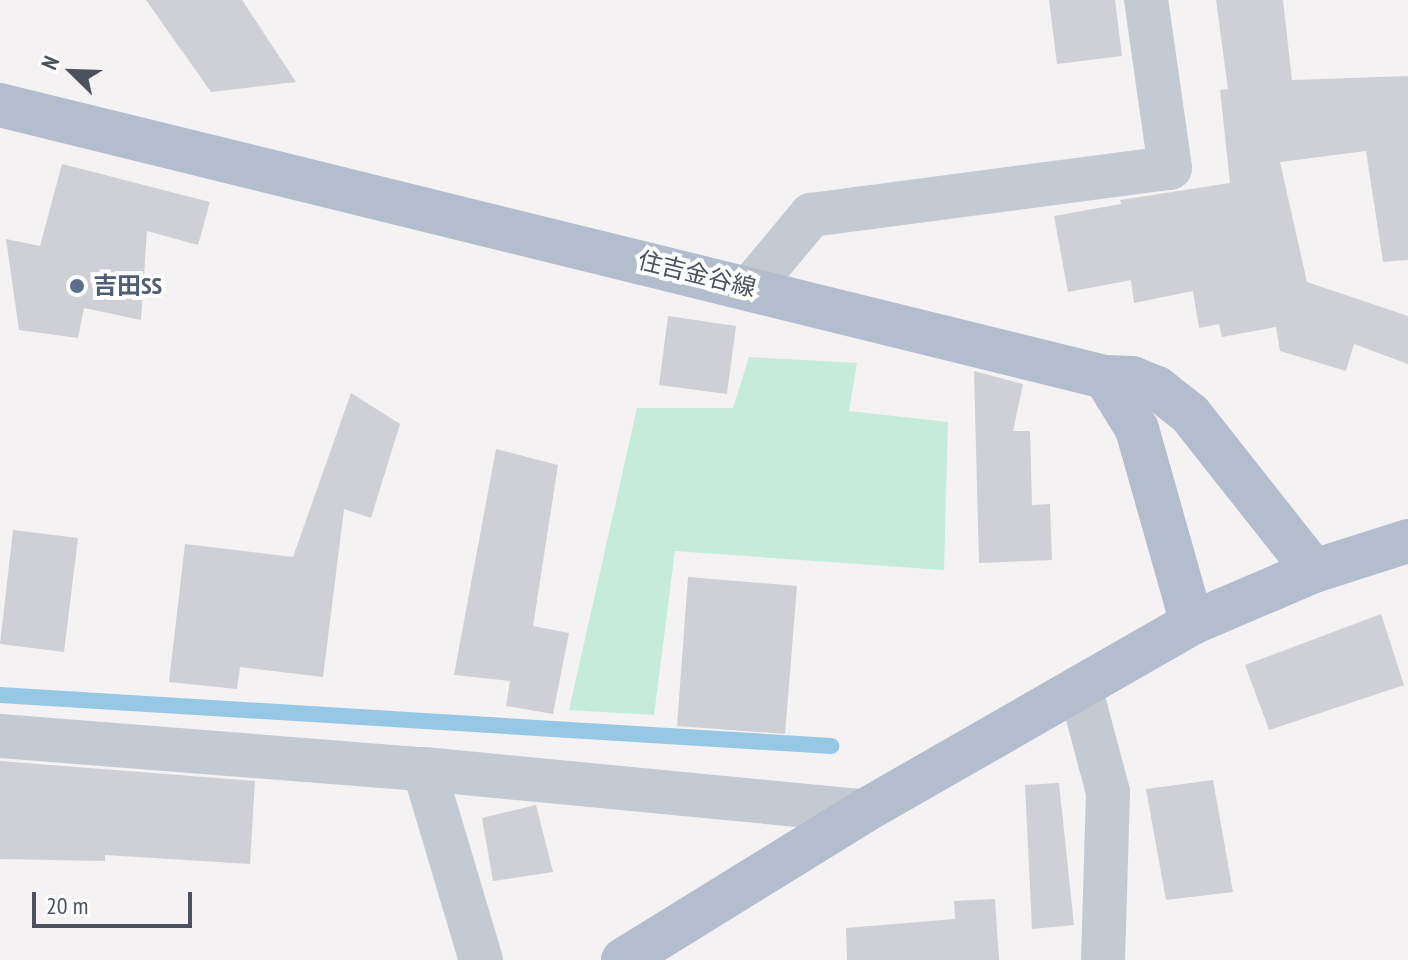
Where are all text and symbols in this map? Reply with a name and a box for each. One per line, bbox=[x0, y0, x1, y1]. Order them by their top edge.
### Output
north arrow bbox=[32, 32, 112, 112]
text: N bbox=[35, 52, 65, 74]
street label: 住吉金谷線 bbox=[635, 246, 759, 302]
place label: 吉田SS bbox=[93, 272, 162, 300]
marker: 吉田SS bbox=[68, 277, 86, 295]
scale bar bbox=[36, 876, 196, 926]
text: 20 m bbox=[46, 890, 88, 921]

